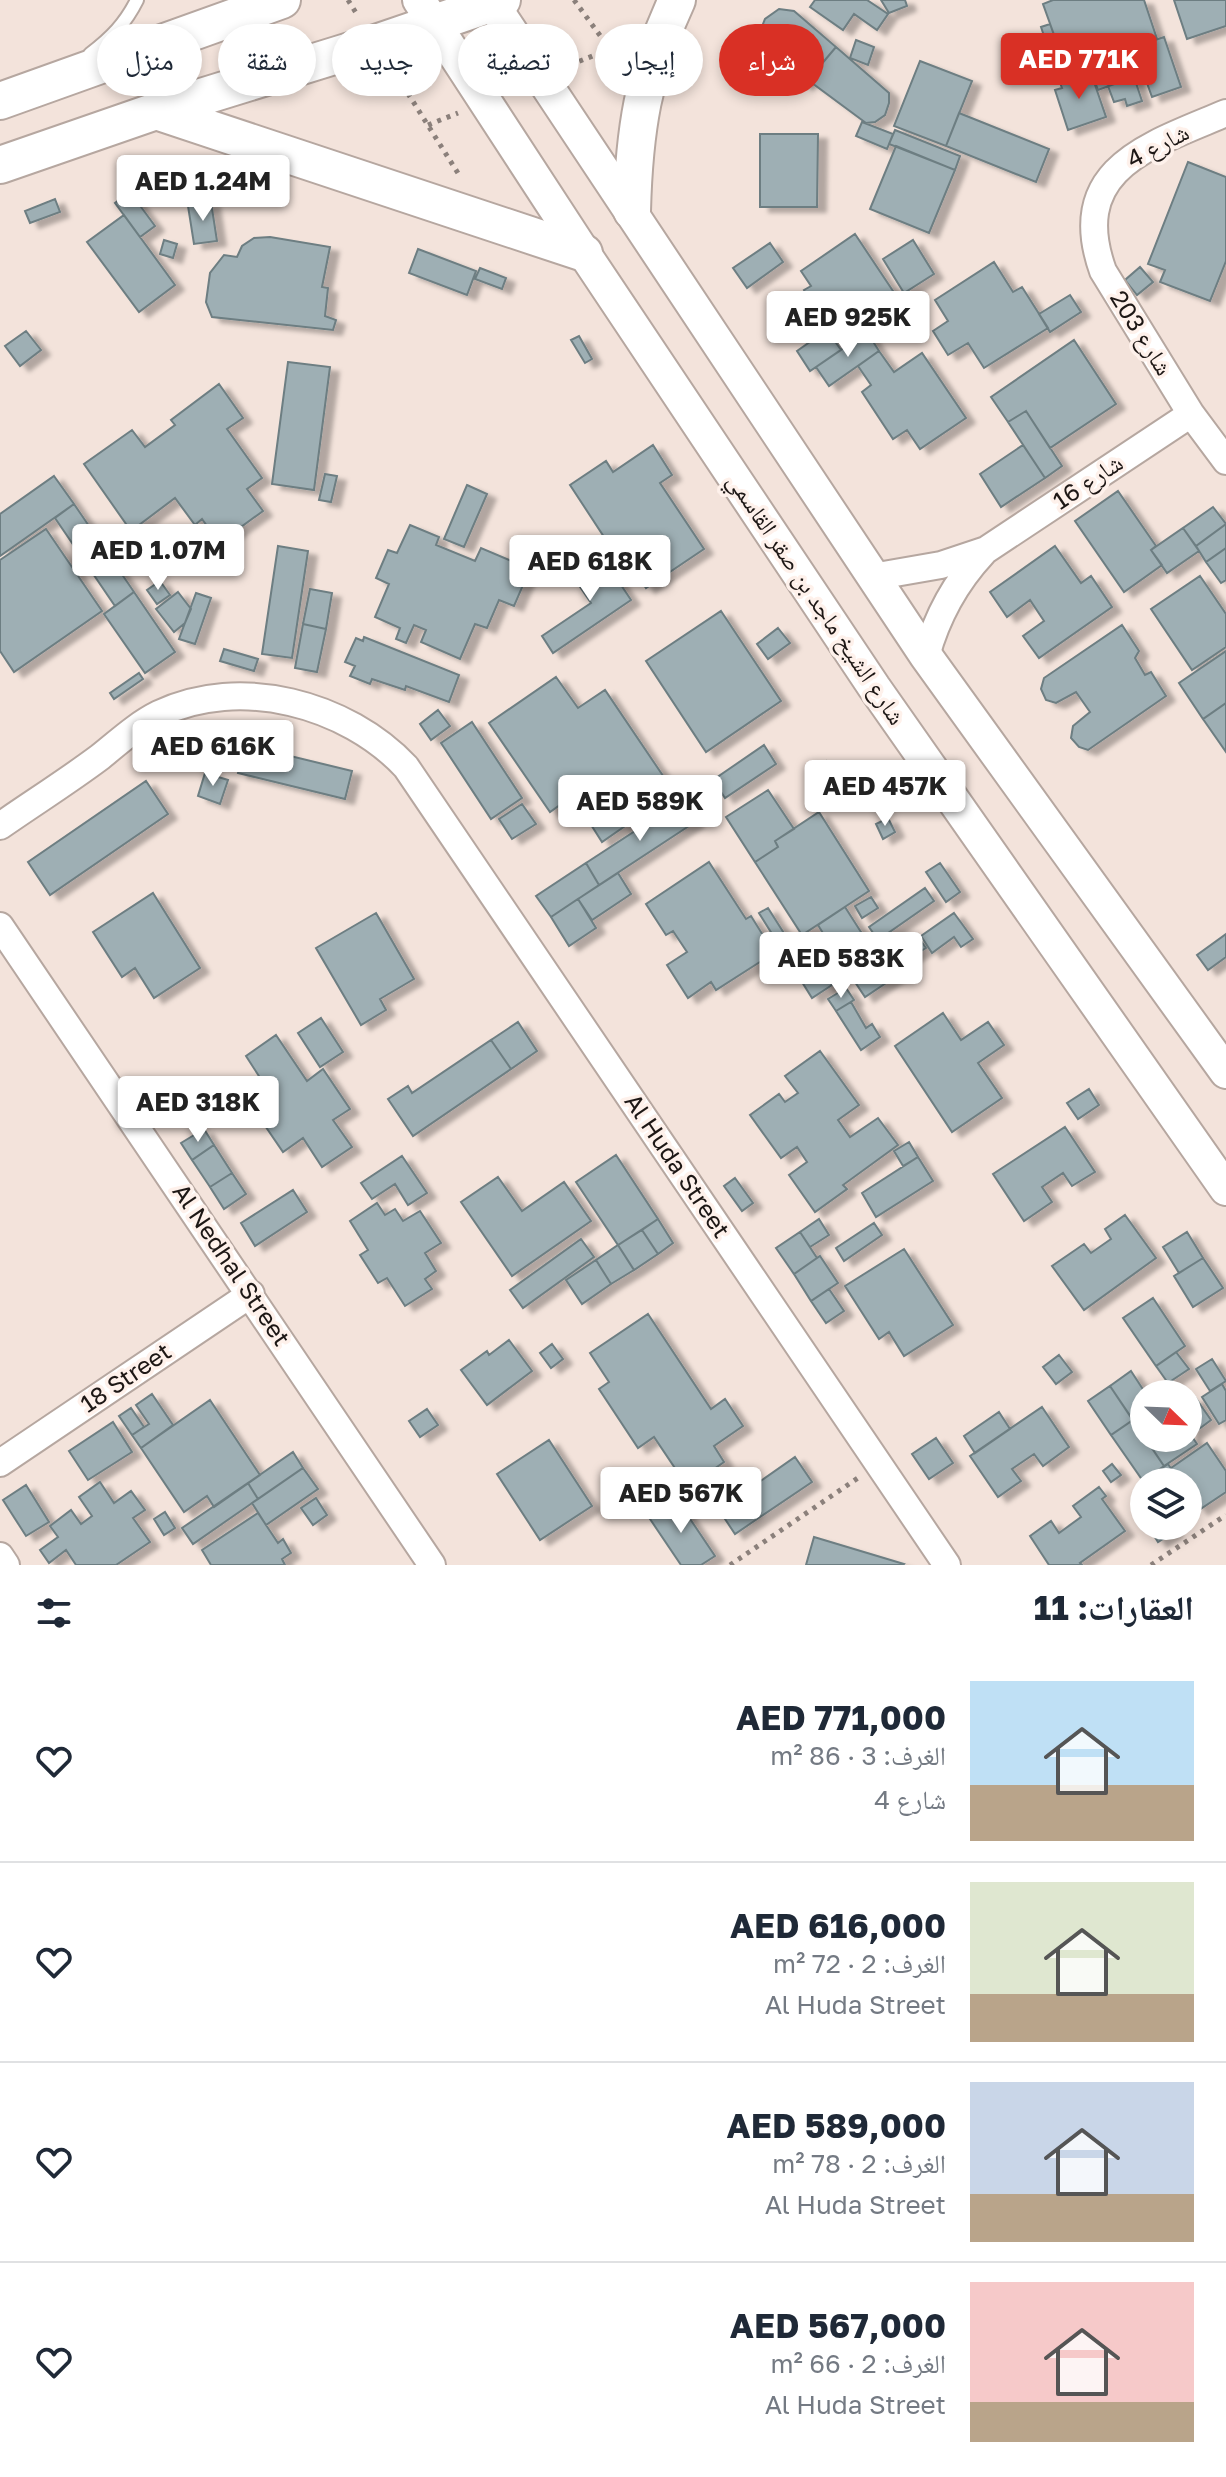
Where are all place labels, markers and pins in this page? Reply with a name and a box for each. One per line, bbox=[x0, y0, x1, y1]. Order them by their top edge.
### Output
pin: AED 771K bbox=[996, 33, 1162, 101]
pin: AED 1.24M bbox=[111, 155, 295, 223]
pin: AED 925K bbox=[765, 291, 931, 359]
pin: AED 1.07M bbox=[66, 524, 250, 592]
pin: AED 618K bbox=[507, 535, 673, 603]
pin: AED 616K bbox=[130, 720, 296, 788]
pin: AED 457K bbox=[802, 760, 968, 828]
pin: AED 589K bbox=[557, 775, 723, 843]
pin: AED 583K bbox=[758, 932, 924, 1000]
pin: AED 318K bbox=[115, 1076, 281, 1144]
pin: AED 567K bbox=[598, 1467, 764, 1535]

